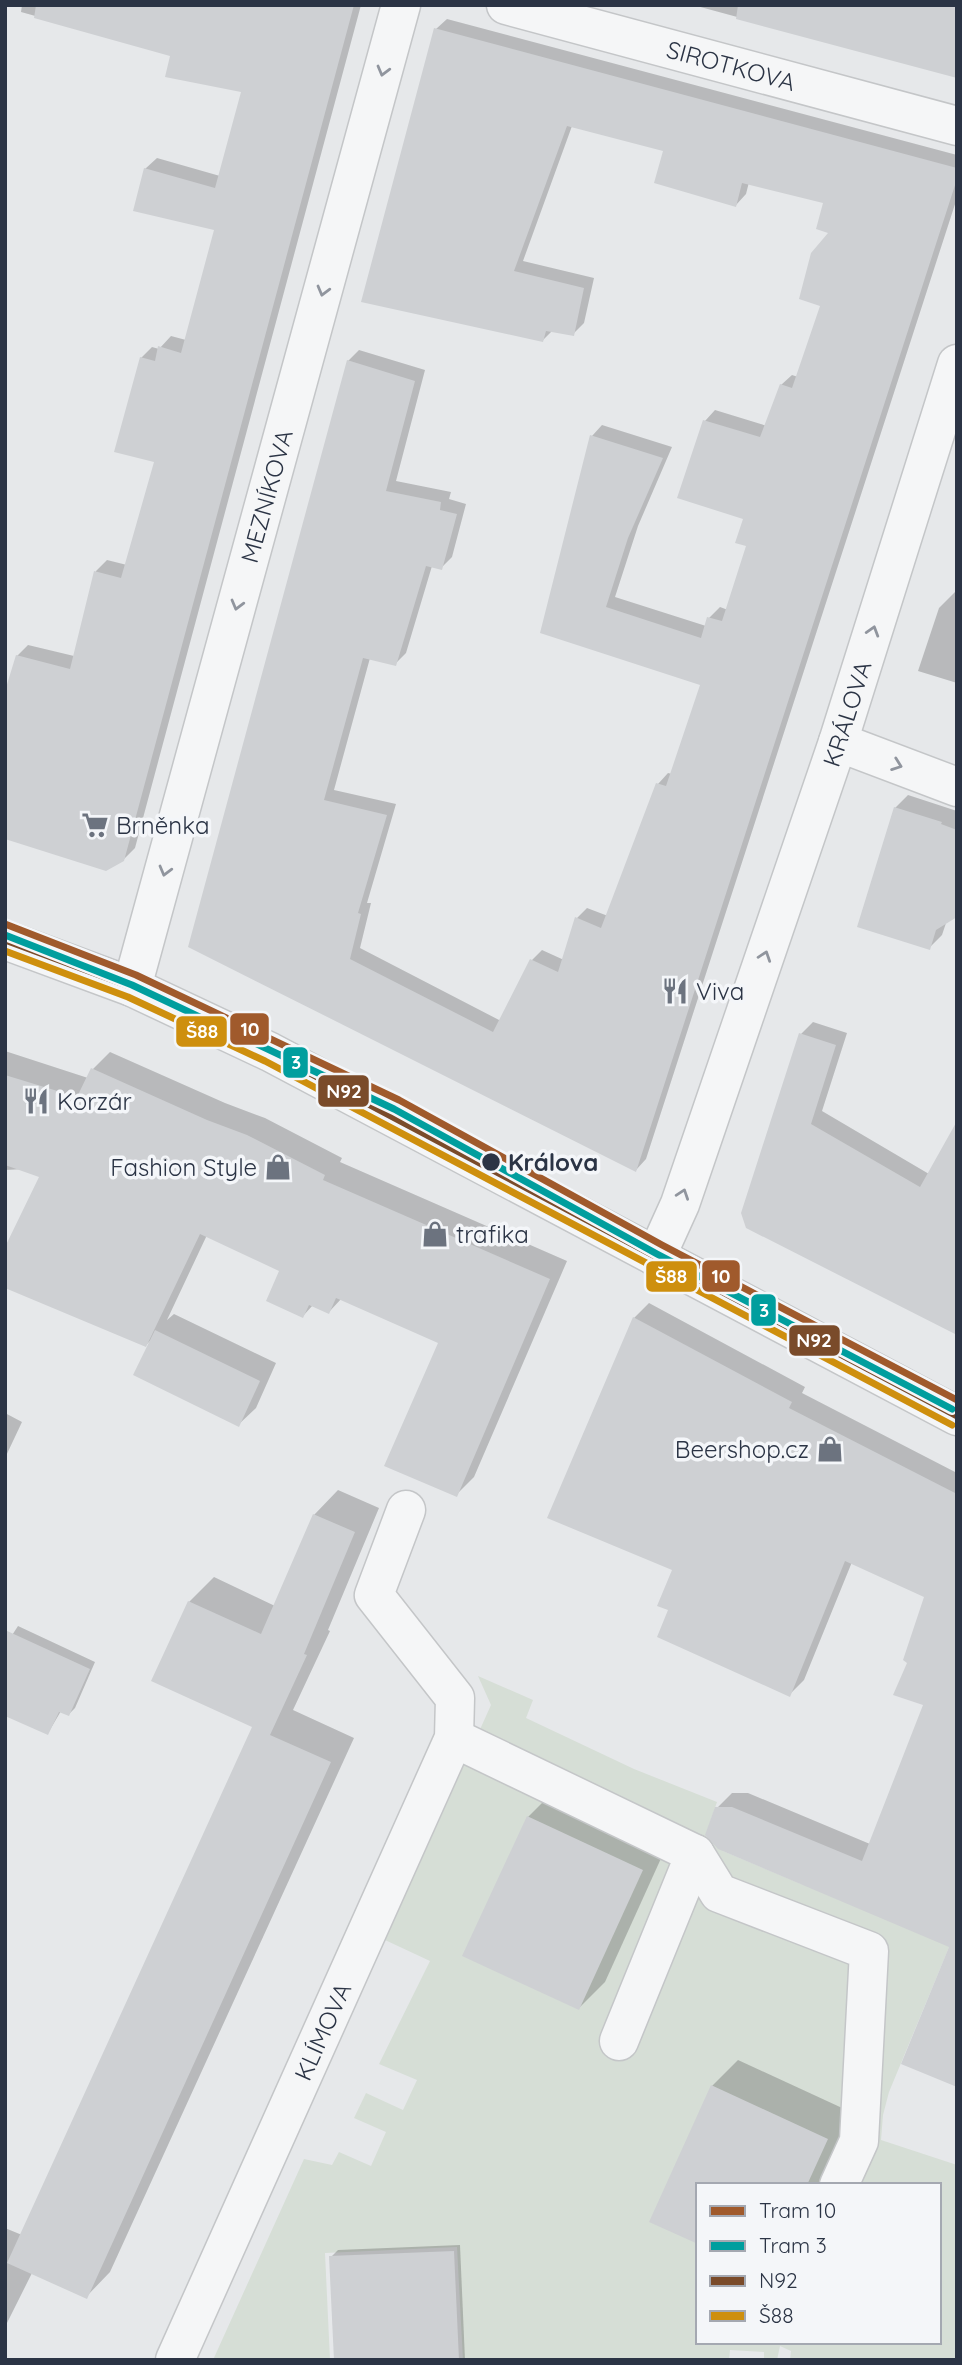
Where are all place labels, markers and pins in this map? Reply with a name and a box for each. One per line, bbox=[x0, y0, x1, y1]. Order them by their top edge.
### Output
supermarket icon: Brněnka bbox=[80, 810, 110, 840]
place label: Brněnka bbox=[116, 810, 209, 840]
restaurant icon: Viva bbox=[660, 976, 690, 1006]
place label: Viva bbox=[696, 976, 744, 1006]
restaurant icon: Korzár bbox=[21, 1086, 51, 1116]
place label: Korzár bbox=[57, 1086, 132, 1116]
place label: Králova bbox=[508, 1147, 598, 1177]
marker: Králova bbox=[480, 1151, 502, 1173]
place label: Fashion Style bbox=[110, 1152, 257, 1182]
shop icon: Fashion Style bbox=[263, 1152, 293, 1182]
shop icon: trafika bbox=[420, 1219, 450, 1249]
place label: trafika bbox=[456, 1219, 529, 1249]
place label: Beershop.cz bbox=[675, 1434, 809, 1464]
shop icon: Beershop.cz bbox=[815, 1434, 845, 1464]

